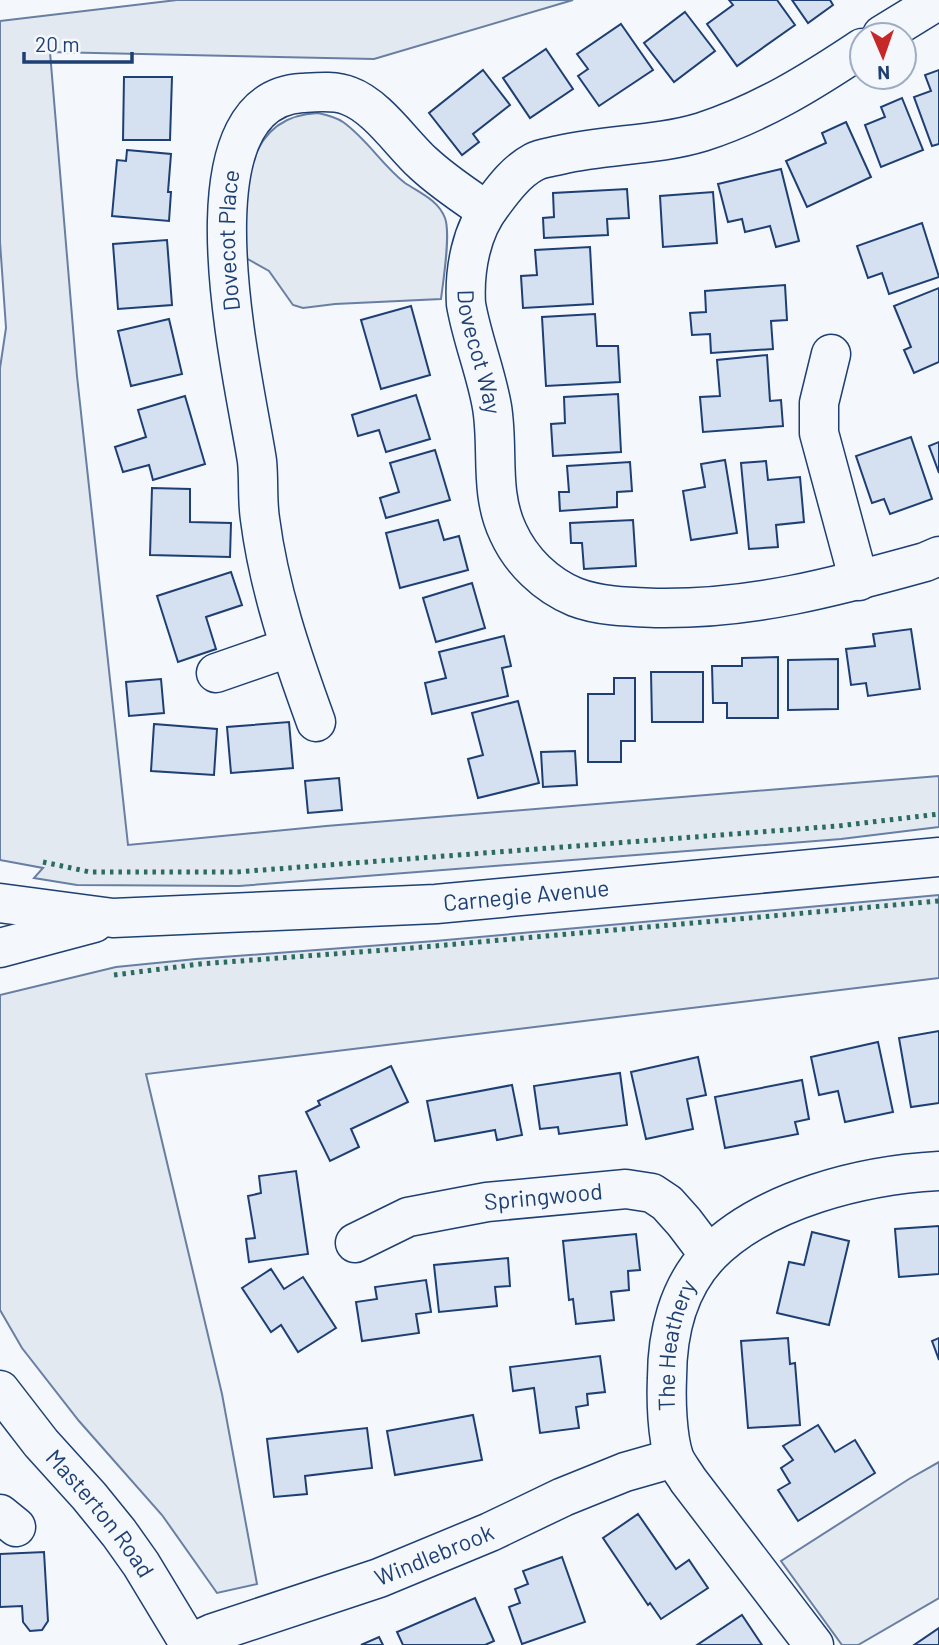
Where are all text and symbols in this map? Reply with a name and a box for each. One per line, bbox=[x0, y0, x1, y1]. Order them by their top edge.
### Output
scale bar bbox=[24, 21, 133, 65]
north arrow bbox=[848, 21, 918, 91]
text: 20 m bbox=[35, 31, 80, 56]
text: N bbox=[877, 62, 890, 85]
street label: Dovecot Place bbox=[212, 167, 245, 312]
street label: Dovecot Way bbox=[453, 289, 508, 416]
street label: Carnegie Avenue bbox=[442, 873, 610, 916]
street label: Springwood bbox=[483, 1176, 604, 1215]
street label: The Heathery bbox=[652, 1274, 701, 1411]
street label: Masterton Road bbox=[41, 1443, 161, 1582]
street label: Windlebrook bbox=[370, 1517, 497, 1591]

